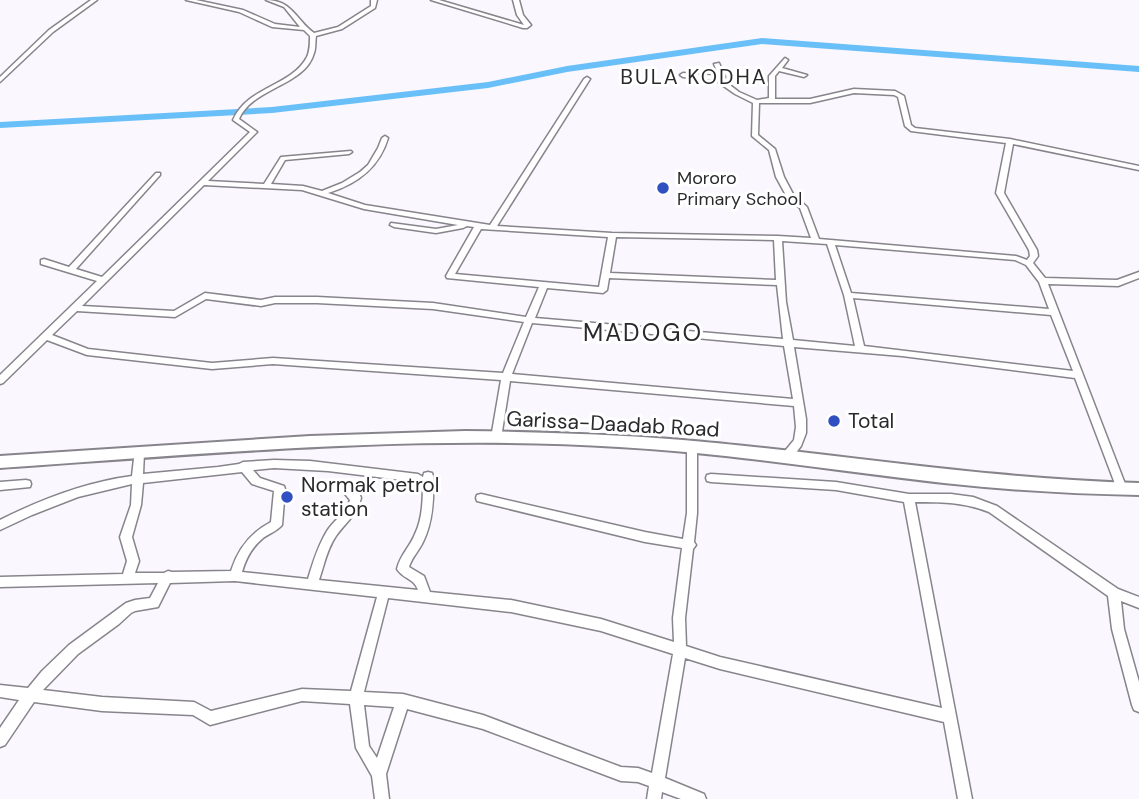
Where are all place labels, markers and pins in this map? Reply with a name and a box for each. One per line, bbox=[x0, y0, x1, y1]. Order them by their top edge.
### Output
place label: Mororo Primary School bbox=[677, 166, 802, 211]
marker: Mororo Primary School bbox=[655, 180, 671, 196]
place label: Total bbox=[848, 407, 894, 435]
marker: Total bbox=[826, 413, 842, 429]
place label: Normak petrol station bbox=[301, 471, 440, 523]
marker: Normak petrol station bbox=[279, 489, 295, 505]

